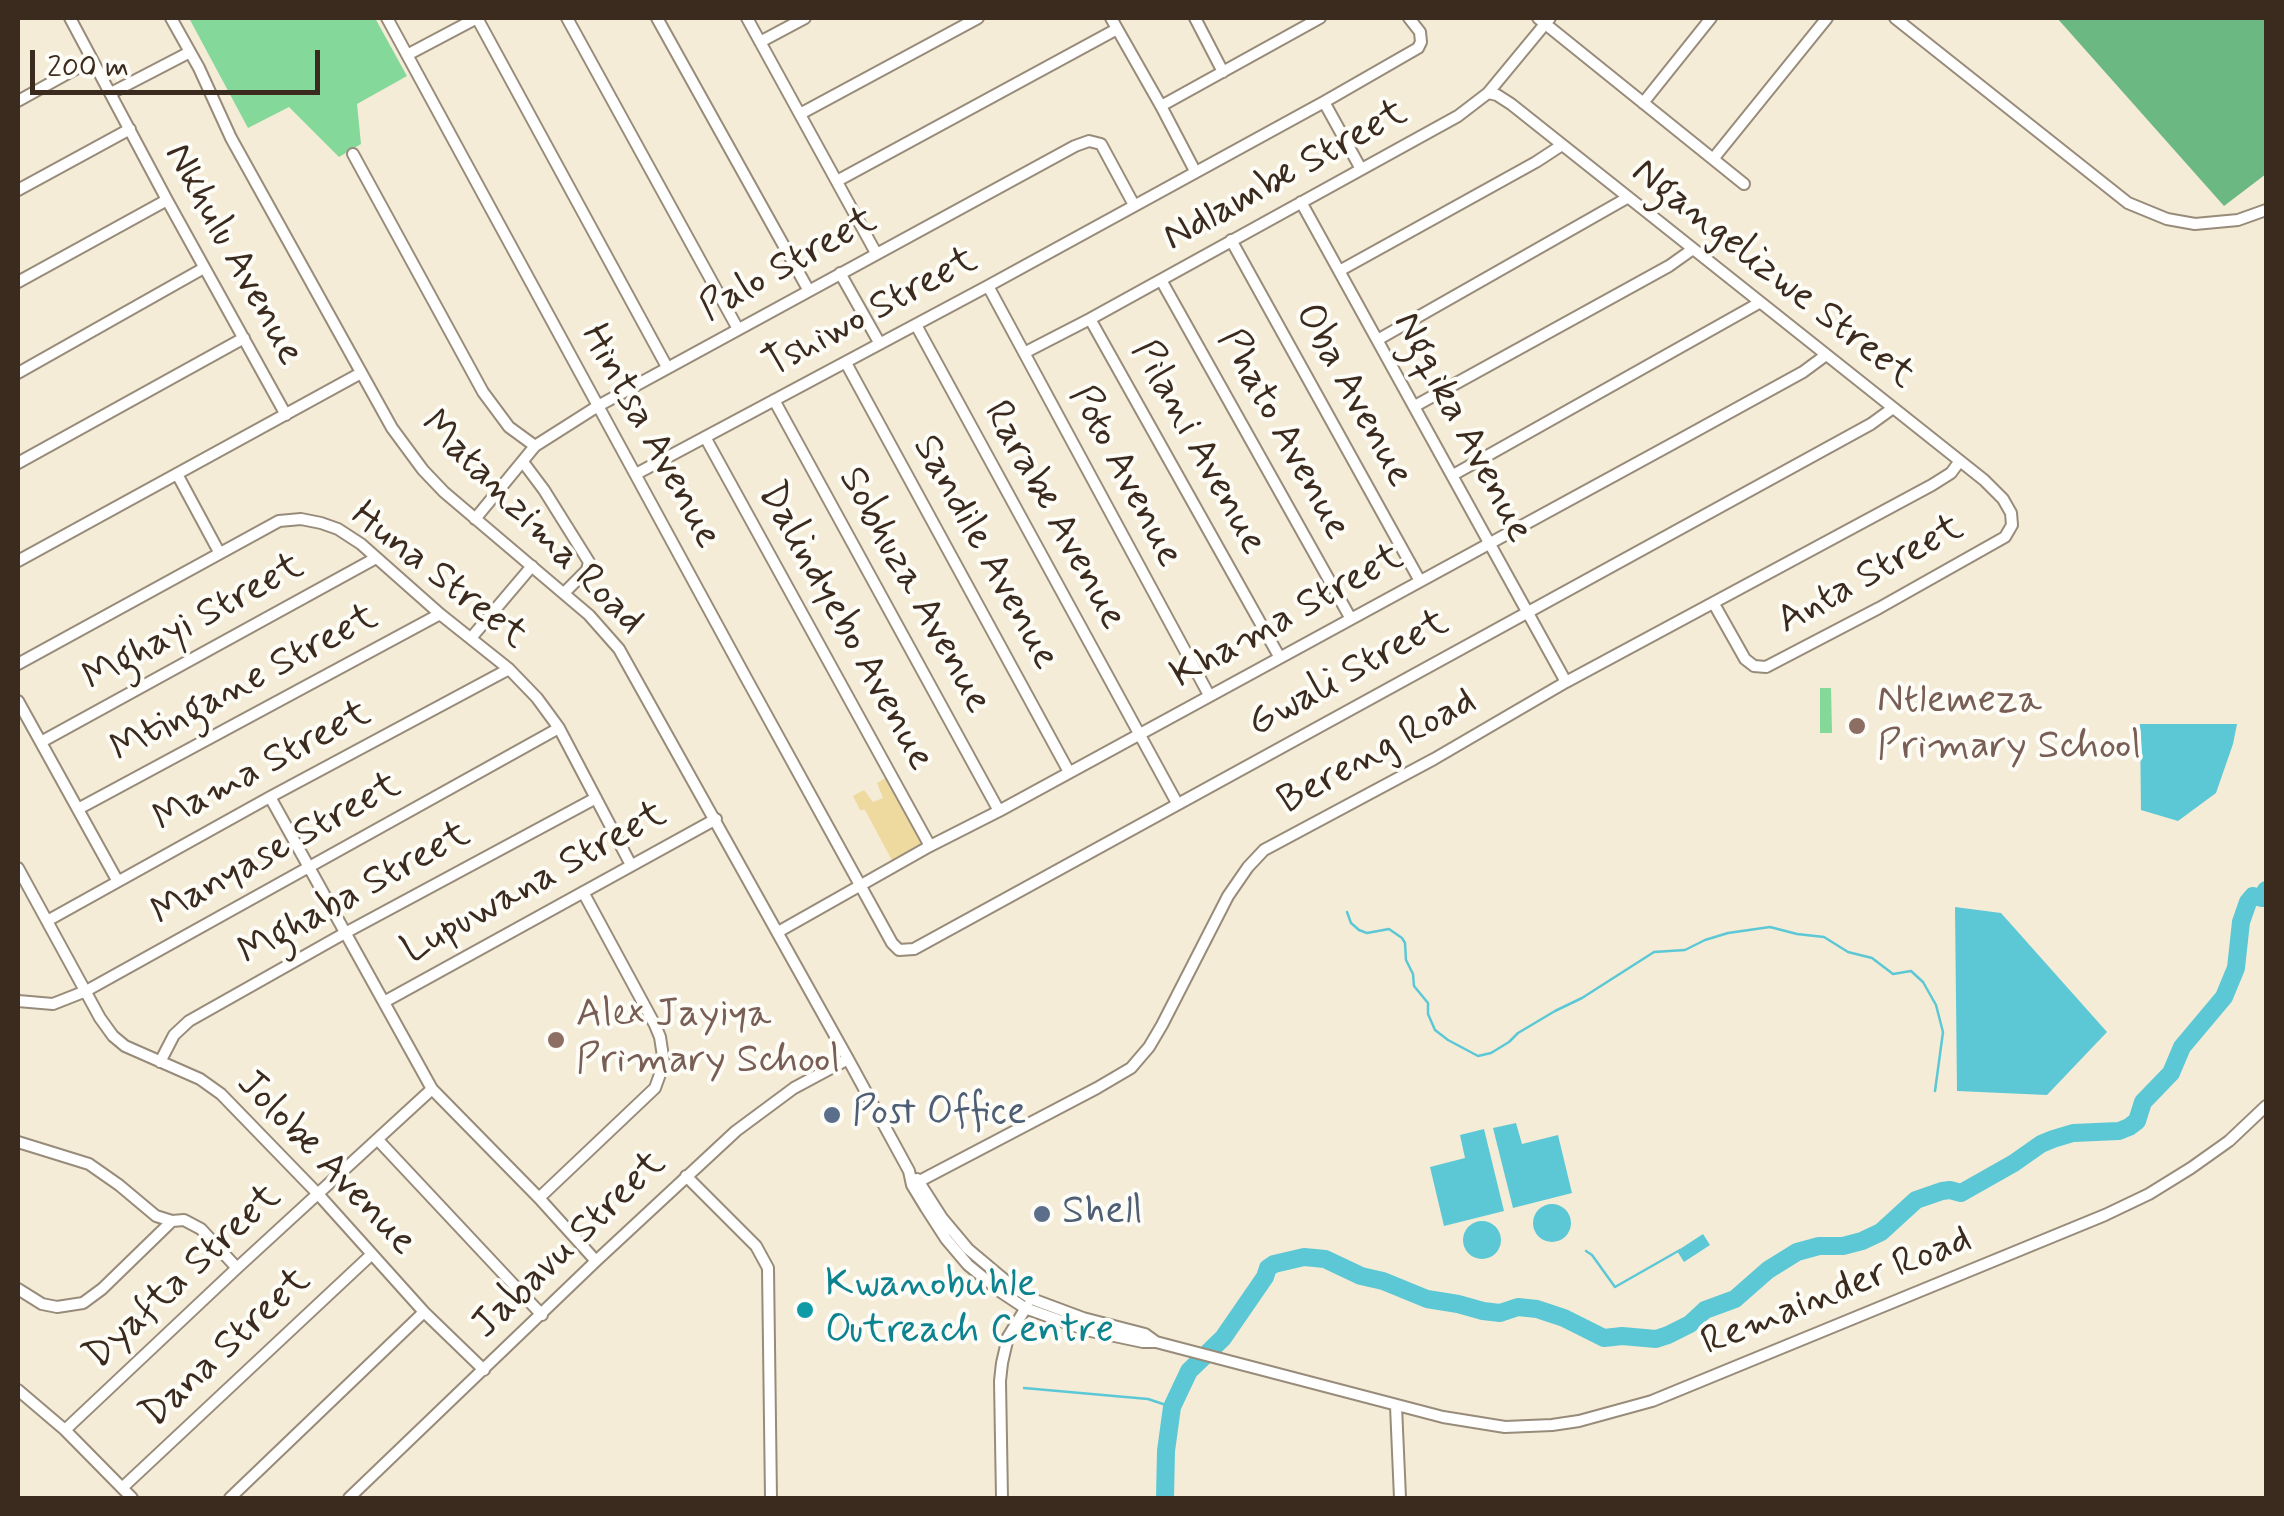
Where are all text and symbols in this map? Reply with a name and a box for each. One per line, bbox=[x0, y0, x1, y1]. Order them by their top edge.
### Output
scale bar bbox=[35, 30, 325, 92]
text: 200 m bbox=[47, 48, 129, 87]
street label: Ndlambe Street bbox=[1156, 90, 1416, 264]
street label: Nkhulu Avenue bbox=[151, 136, 313, 374]
street label: Ngangelizwe Street bbox=[1621, 149, 1923, 401]
street label: Palo Street bbox=[692, 198, 886, 334]
street label: Tshiwo Street bbox=[756, 238, 986, 390]
street label: Oba Avenue bbox=[1282, 296, 1422, 496]
street label: Ngqika Avenue bbox=[1380, 305, 1542, 551]
street label: Hintsa Avenue bbox=[568, 317, 730, 557]
street label: Phato Avenue bbox=[1205, 321, 1359, 549]
street label: Pilani Avenue bbox=[1118, 333, 1276, 563]
street label: Poto Avenue bbox=[1056, 378, 1192, 576]
street label: Rarabe Avenue bbox=[971, 393, 1135, 639]
street label: Matanzima Road bbox=[409, 402, 653, 646]
street label: Sandile Avenue bbox=[900, 428, 1068, 678]
street label: Sobhuza Avenue bbox=[826, 460, 1000, 722]
street label: Dalindyebo Avenue bbox=[745, 475, 943, 779]
street label: Huna Street bbox=[340, 493, 536, 661]
street label: Anta Street bbox=[1770, 505, 1972, 647]
street label: Khama Street bbox=[1164, 534, 1412, 702]
street label: Mghayi Street bbox=[75, 544, 313, 704]
street label: Mtingane Street bbox=[103, 595, 387, 775]
street label: Gwali Street bbox=[1240, 600, 1458, 750]
street label: Bereng Road bbox=[1271, 679, 1485, 827]
place label: Ntlemeza Primary School bbox=[1877, 679, 2141, 773]
street label: Mama Street bbox=[146, 691, 380, 845]
marker: Ntlemeza Primary School bbox=[1846, 715, 1868, 737]
street label: Manyase Street bbox=[144, 763, 410, 939]
street label: Lupuwana Street bbox=[395, 792, 675, 976]
street label: Mghaba Street bbox=[231, 812, 479, 978]
place label: Alex Jayiya Primary School bbox=[576, 993, 840, 1087]
marker: Alex Jayiya Primary School bbox=[545, 1029, 567, 1051]
street label: Jolobe Avenue bbox=[225, 1061, 425, 1267]
place label: Post Office bbox=[852, 1091, 1026, 1139]
marker: Post Office bbox=[821, 1104, 843, 1126]
street label: Jabavu Street bbox=[463, 1142, 677, 1350]
street label: Dyafta Street bbox=[76, 1175, 292, 1381]
place label: Shell bbox=[1062, 1190, 1143, 1238]
marker: Shell bbox=[1031, 1203, 1053, 1225]
street label: Remainder Road bbox=[1695, 1217, 1979, 1369]
street label: Dana Street bbox=[132, 1258, 322, 1440]
place label: Kwanobuhle Outreach Centre bbox=[825, 1263, 1114, 1357]
marker: Kwanobuhle Outreach Centre bbox=[794, 1299, 816, 1321]

